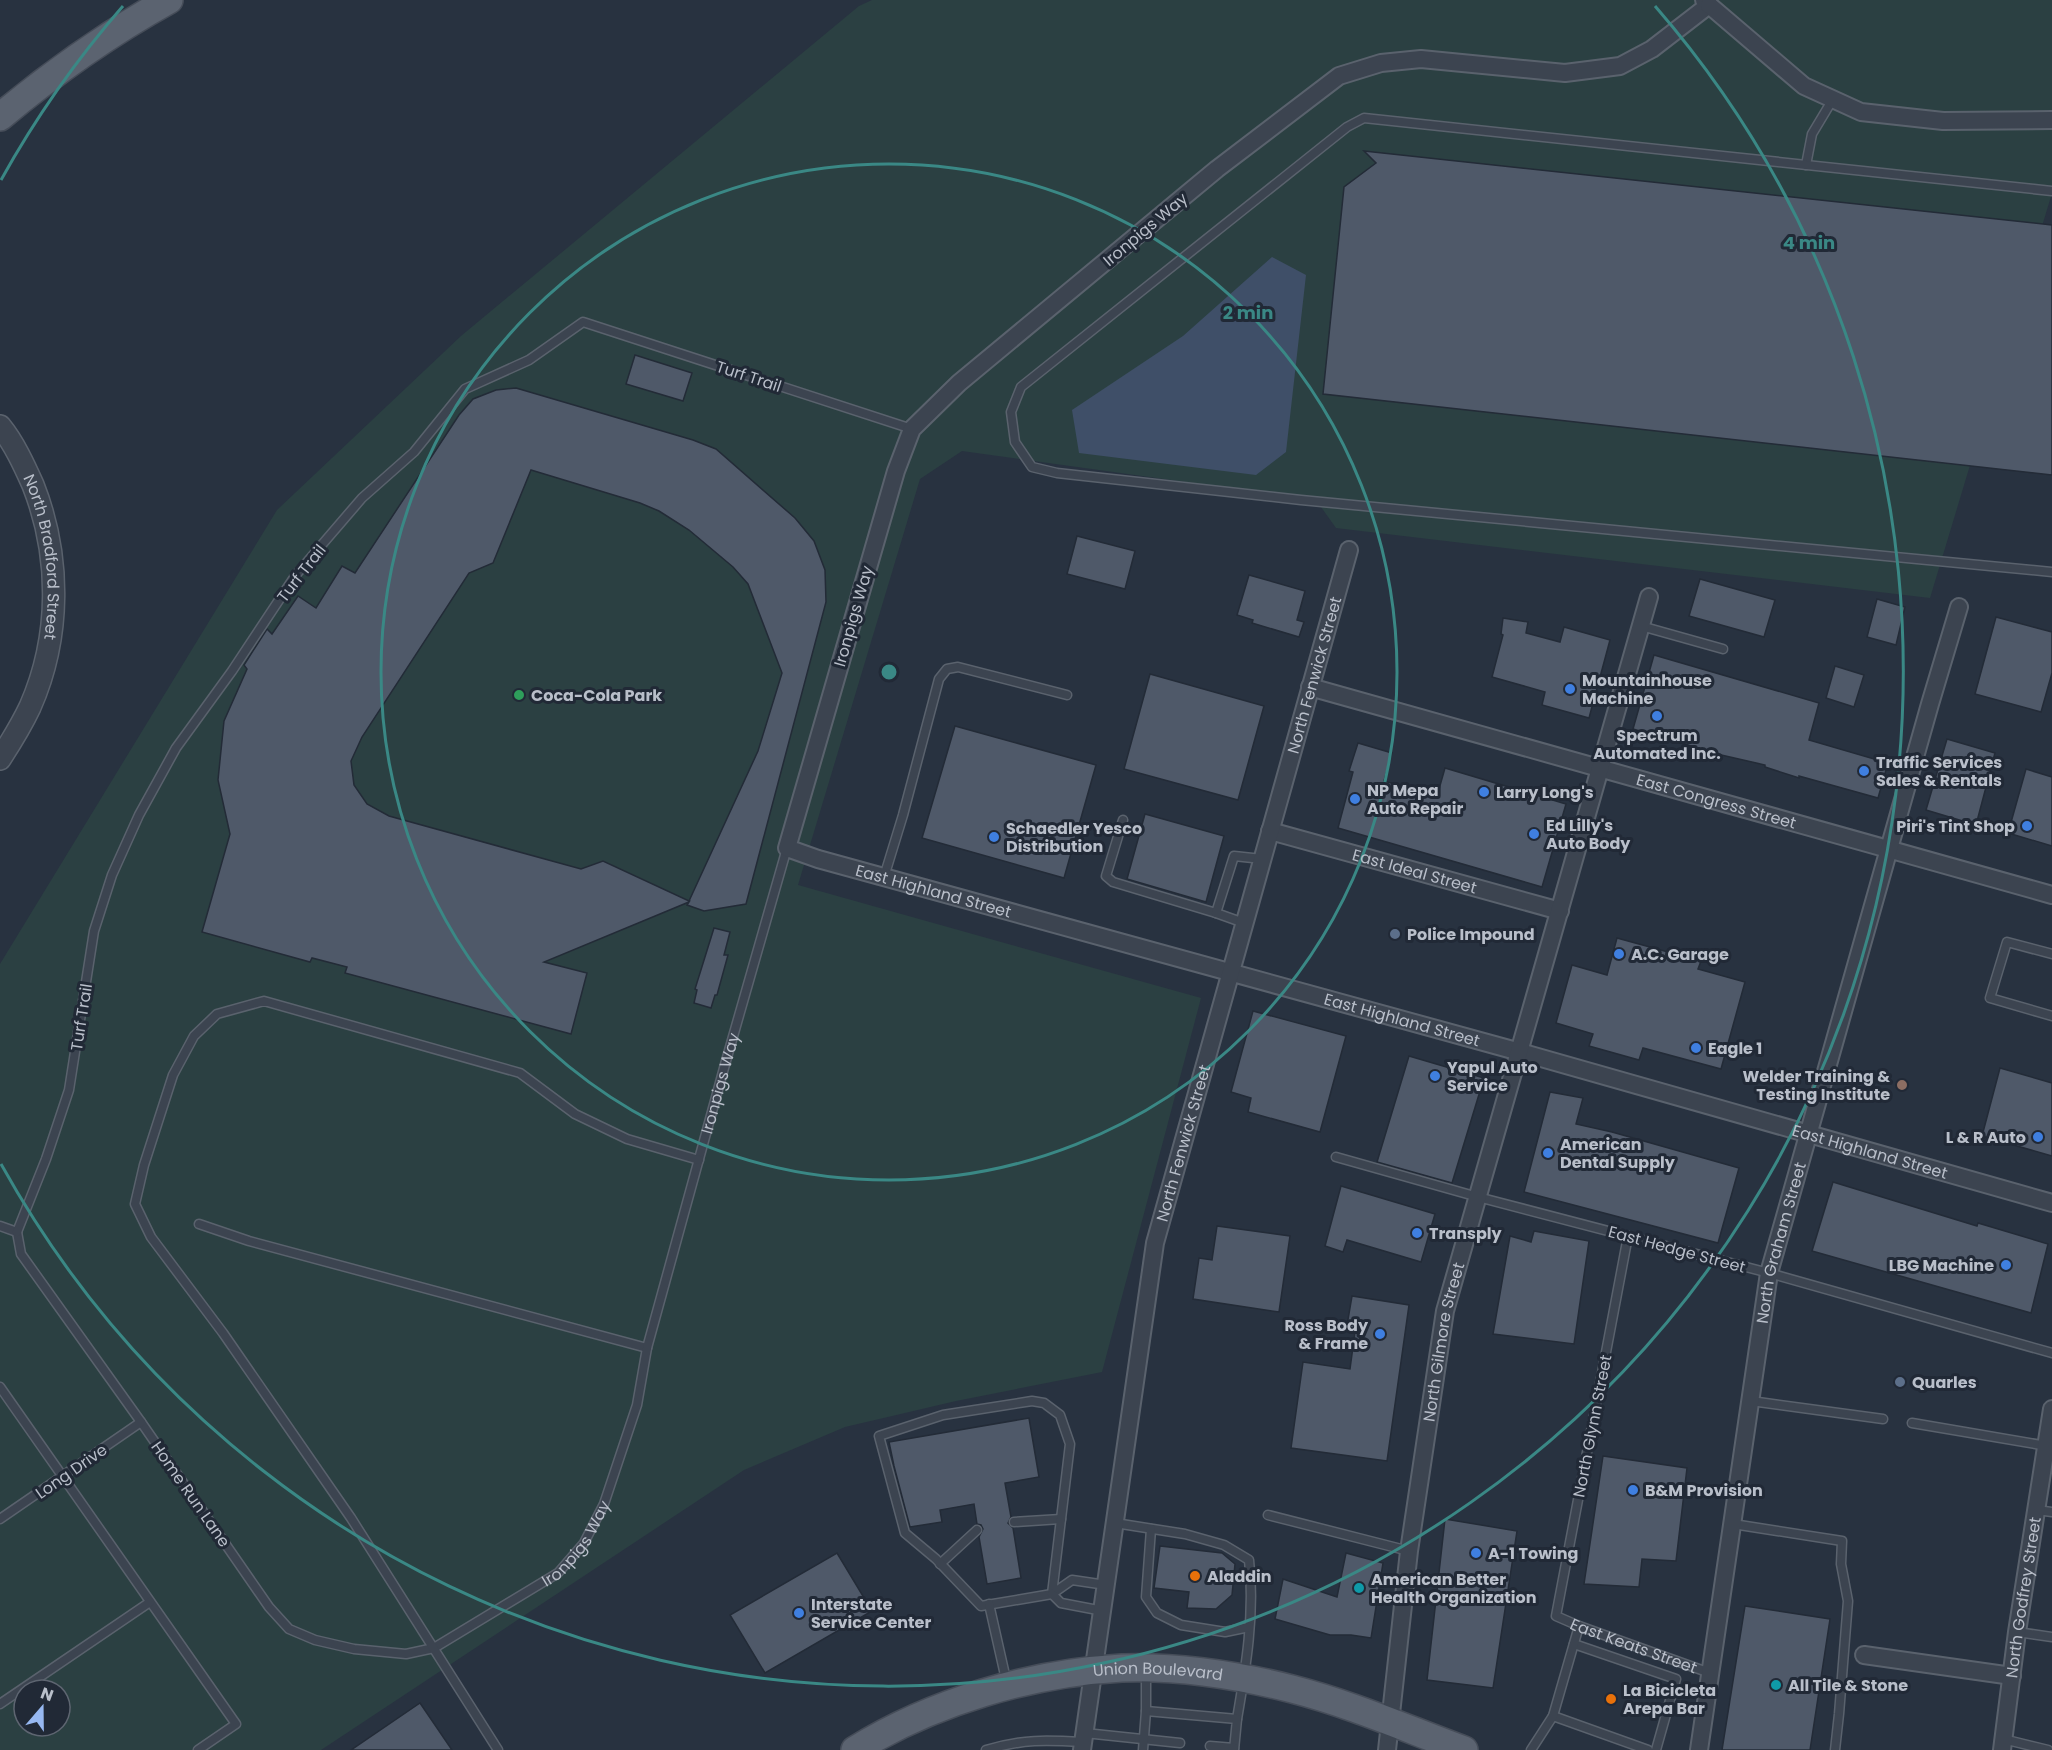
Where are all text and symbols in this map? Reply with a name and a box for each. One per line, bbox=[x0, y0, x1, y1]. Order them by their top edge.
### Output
street label: Ironpigs Way bbox=[1098, 187, 1193, 272]
text: 4 min bbox=[1783, 230, 1835, 255]
text: 2 min bbox=[1223, 300, 1273, 325]
street label: Turf Trail bbox=[713, 355, 785, 398]
street label: North Bradford Street bbox=[18, 470, 65, 642]
street label: Turf Trail bbox=[271, 540, 331, 607]
street label: Ironpigs Way bbox=[828, 563, 879, 669]
street label: North Fenwick Street bbox=[1282, 594, 1347, 756]
centre of rings bbox=[879, 662, 899, 682]
place label: Mountainhouse Machine bbox=[1582, 669, 1712, 710]
marker: Mountainhouse Machine bbox=[1563, 682, 1577, 696]
place label: Coca-Cola Park bbox=[531, 684, 662, 707]
marker: Coca-Cola Park bbox=[512, 688, 526, 702]
marker: Spectrum Automated Inc. bbox=[1650, 709, 1664, 723]
place label: Spectrum Automated Inc. bbox=[1593, 724, 1721, 765]
place label: Traffic Services Sales & Rentals bbox=[1876, 751, 2002, 792]
marker: Traffic Services Sales & Rentals bbox=[1857, 764, 1871, 778]
street label: East Congress Street bbox=[1634, 768, 1799, 835]
place label: NP Mepa Auto Repair bbox=[1367, 779, 1463, 820]
place label: Larry Long's bbox=[1496, 781, 1594, 804]
marker: Larry Long's bbox=[1477, 785, 1491, 799]
marker: NP Mepa Auto Repair bbox=[1348, 792, 1362, 806]
place label: Ed Lilly's Auto Body bbox=[1546, 814, 1631, 855]
place label: Piri's Tint Shop bbox=[1896, 815, 2015, 838]
place label: Schaedler Yesco Distribution bbox=[1006, 817, 1142, 858]
marker: Piri's Tint Shop bbox=[2020, 819, 2034, 833]
marker: Ed Lilly's Auto Body bbox=[1527, 827, 1541, 841]
marker: Schaedler Yesco Distribution bbox=[987, 830, 1001, 844]
street label: East Ideal Street bbox=[1350, 843, 1479, 900]
street label: East Highland Street bbox=[853, 859, 1014, 924]
place label: Police Impound bbox=[1407, 923, 1535, 946]
marker: Police Impound bbox=[1388, 927, 1402, 941]
place label: A.C. Garage bbox=[1631, 943, 1729, 966]
marker: A.C. Garage bbox=[1612, 947, 1626, 961]
street label: Turf Trail bbox=[65, 982, 98, 1052]
street label: East Highland Street bbox=[1321, 988, 1483, 1052]
street label: Ironpigs Way bbox=[695, 1030, 746, 1137]
place label: Eagle 1 bbox=[1708, 1037, 1762, 1060]
marker: Eagle 1 bbox=[1689, 1041, 1703, 1055]
place label: Yapul Auto Service bbox=[1447, 1056, 1538, 1097]
street label: North Fenwick Street bbox=[1151, 1062, 1216, 1224]
place label: Welder Training & Testing Institute bbox=[1742, 1065, 1890, 1106]
marker: Yapul Auto Service bbox=[1428, 1069, 1442, 1083]
marker: Welder Training & Testing Institute bbox=[1895, 1078, 1909, 1092]
street label: East Highland Street bbox=[1789, 1119, 1950, 1185]
place label: L & R Auto bbox=[1946, 1126, 2026, 1149]
marker: L & R Auto bbox=[2031, 1130, 2045, 1144]
place label: American Dental Supply bbox=[1560, 1133, 1676, 1174]
marker: American Dental Supply bbox=[1541, 1146, 1555, 1160]
street label: North Graham Street bbox=[1751, 1159, 1812, 1325]
street label: East Hedge Street bbox=[1606, 1220, 1748, 1279]
place label: Transply bbox=[1429, 1222, 1502, 1245]
marker: Transply bbox=[1410, 1226, 1424, 1240]
place label: LBG Machine bbox=[1889, 1254, 1994, 1277]
marker: LBG Machine bbox=[1999, 1258, 2013, 1272]
street label: North Gilmore Street bbox=[1418, 1260, 1470, 1423]
place label: Ross Body & Frame bbox=[1284, 1314, 1369, 1355]
marker: Ross Body & Frame bbox=[1373, 1327, 1387, 1341]
street label: North Glynn Street bbox=[1567, 1353, 1618, 1499]
place label: Quarles bbox=[1912, 1371, 1977, 1394]
marker: Quarles bbox=[1893, 1375, 1907, 1389]
street label: Home Run Lane bbox=[146, 1437, 236, 1552]
street label: Long Drive bbox=[31, 1438, 112, 1505]
place label: B&M Provision bbox=[1645, 1479, 1763, 1502]
marker: B&M Provision bbox=[1626, 1483, 1640, 1497]
street label: Ironpigs Way bbox=[537, 1496, 616, 1592]
street label: North Godfrey Street bbox=[2000, 1515, 2047, 1679]
place label: A-1 Towing bbox=[1488, 1542, 1578, 1565]
marker: A-1 Towing bbox=[1469, 1546, 1483, 1560]
place label: Aladdin bbox=[1207, 1565, 1272, 1588]
place label: American Better Health Organization bbox=[1371, 1568, 1536, 1609]
marker: Aladdin bbox=[1188, 1569, 1202, 1583]
marker: American Better Health Organization bbox=[1352, 1581, 1366, 1595]
place label: Interstate Service Center bbox=[811, 1593, 931, 1634]
marker: Interstate Service Center bbox=[792, 1606, 806, 1620]
street label: East Keats Street bbox=[1566, 1613, 1700, 1679]
street label: Union Boulevard bbox=[1092, 1657, 1224, 1687]
place label: All Tile & Stone bbox=[1788, 1674, 1908, 1697]
north arrow bbox=[12, 1678, 72, 1738]
marker: All Tile & Stone bbox=[1769, 1678, 1783, 1692]
place label: La Bicicleta Arepa Bar bbox=[1623, 1679, 1716, 1720]
text: N bbox=[37, 1682, 57, 1707]
marker: La Bicicleta Arepa Bar bbox=[1604, 1692, 1618, 1706]

